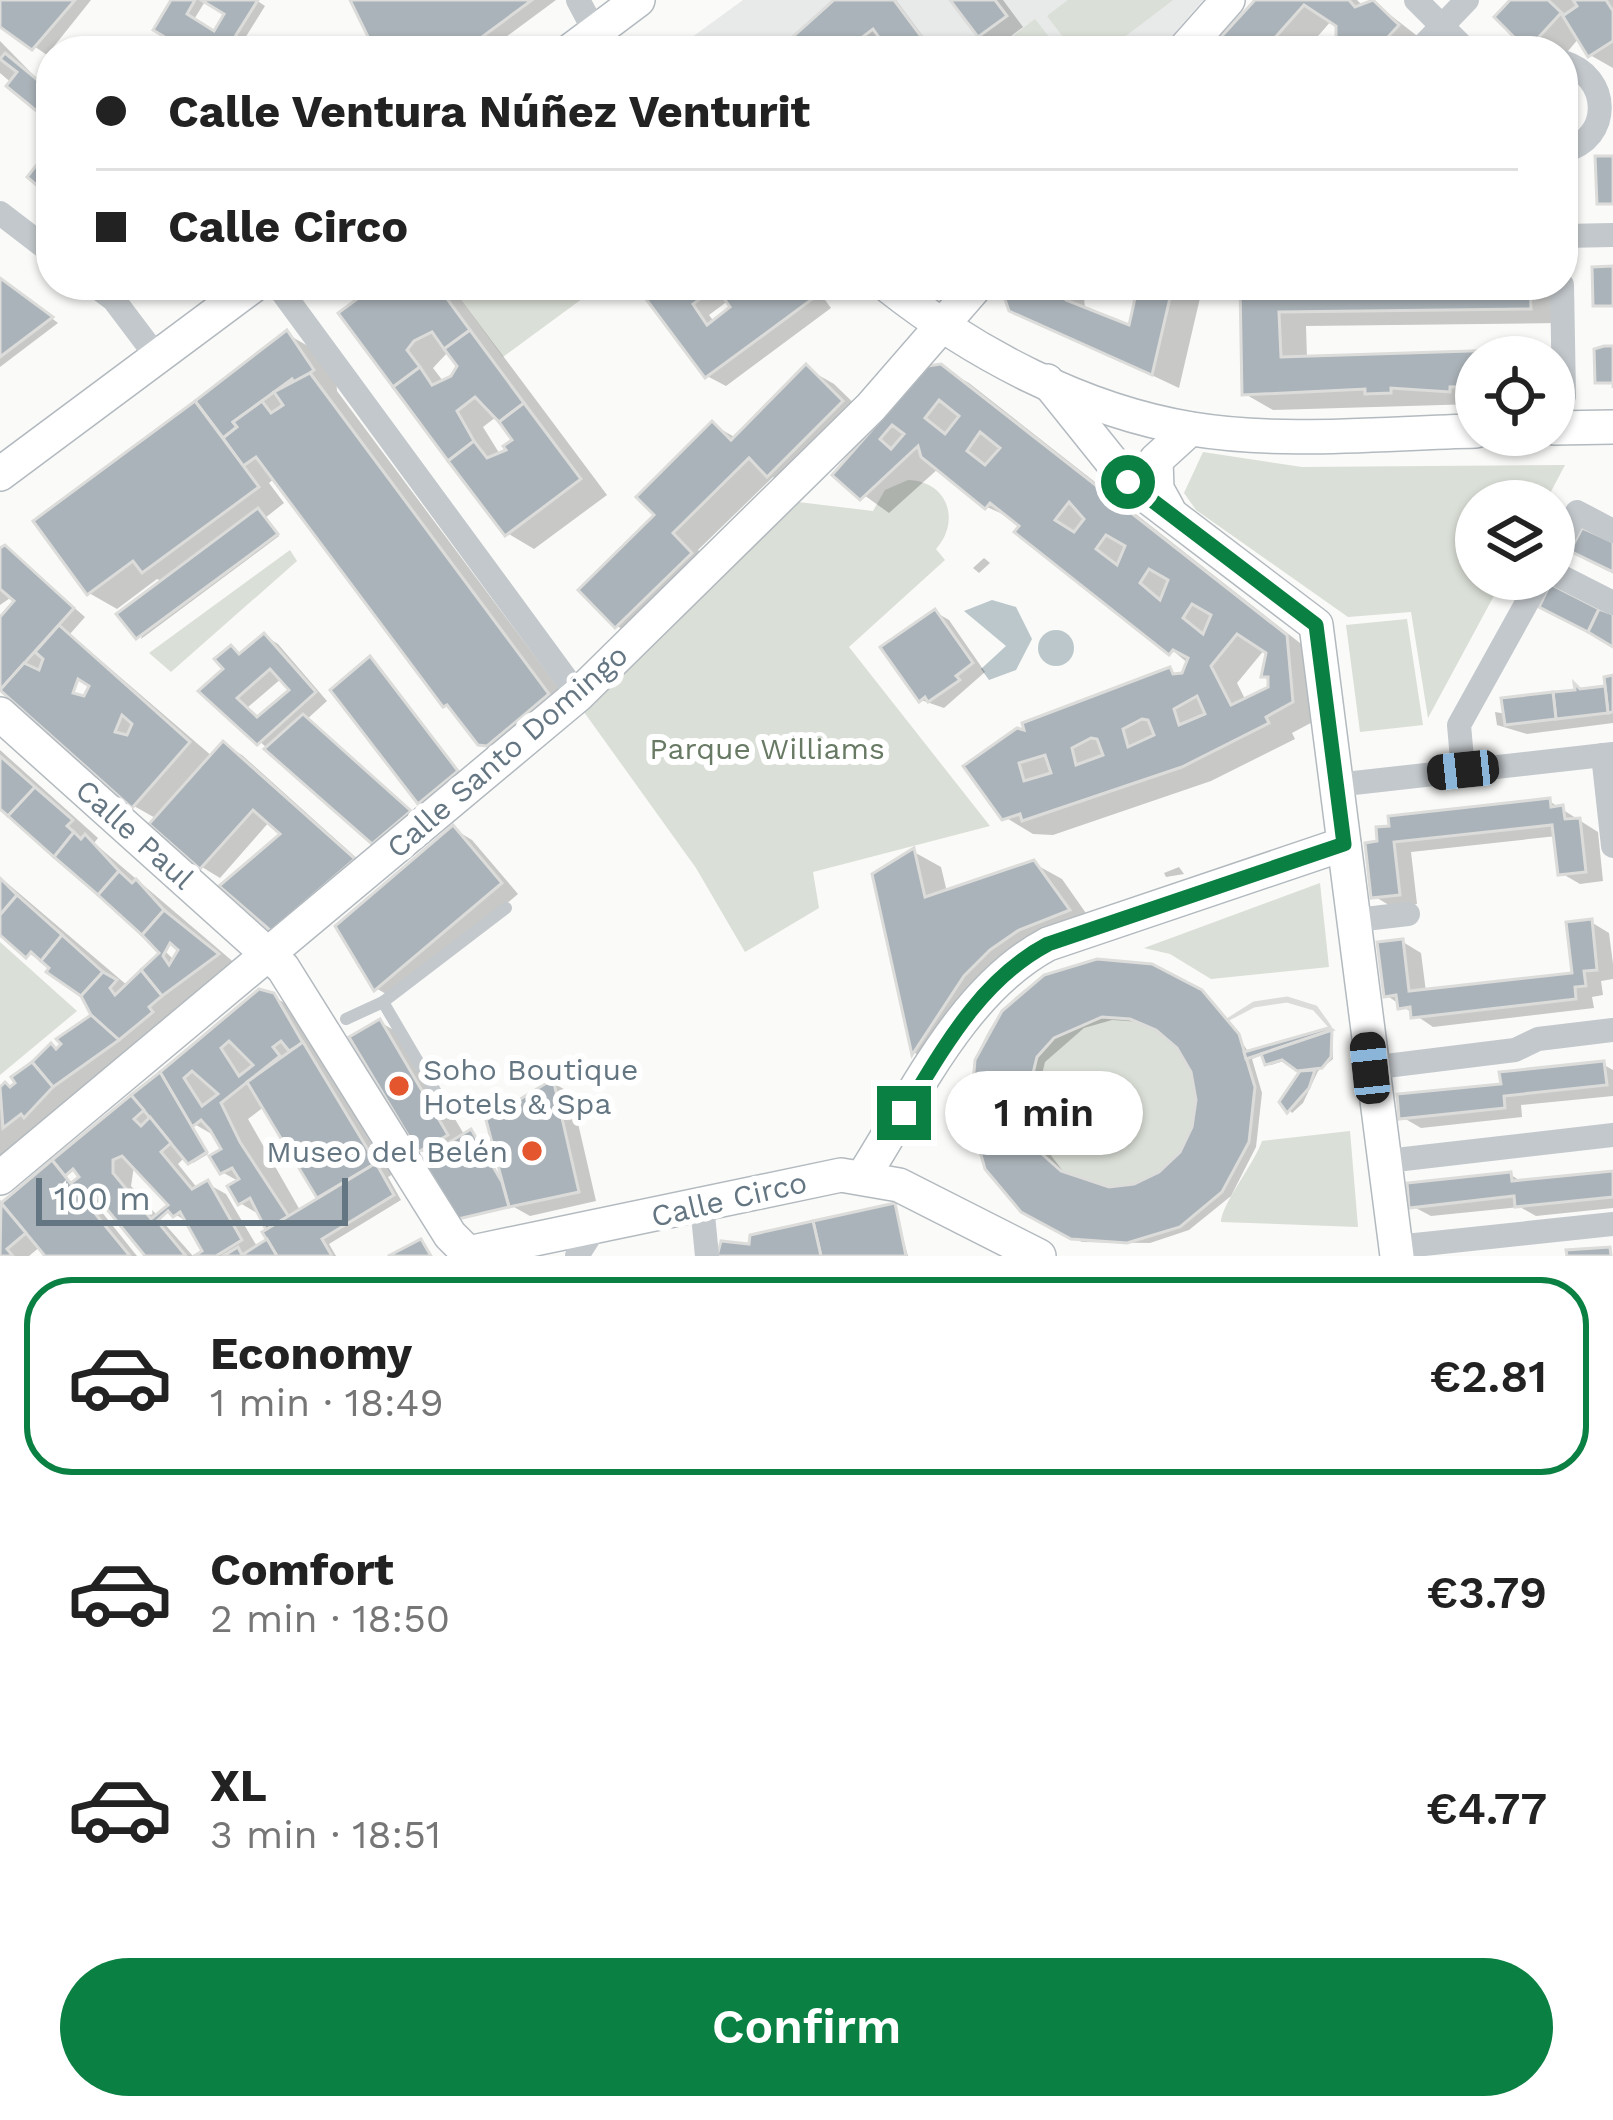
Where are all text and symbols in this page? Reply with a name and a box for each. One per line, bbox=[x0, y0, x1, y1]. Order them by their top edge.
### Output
text: Calle Ventura Núñez Venturit bbox=[168, 85, 810, 138]
text: Calle Circo bbox=[168, 200, 408, 253]
map controls bbox=[1455, 336, 1575, 600]
button: locate bbox=[1455, 336, 1575, 456]
route start bbox=[1101, 455, 1155, 509]
button: layers bbox=[1455, 480, 1575, 600]
street label: Calle Santo Domingo bbox=[380, 637, 634, 865]
park label: Parque Williams bbox=[649, 731, 885, 766]
car bbox=[1425, 748, 1501, 792]
street label: Calle Paul bbox=[69, 772, 201, 896]
car bbox=[1348, 1030, 1392, 1106]
place label: Soho Boutique Hotels & Spa bbox=[423, 1052, 638, 1121]
callout: 1 min bbox=[946, 1071, 1144, 1155]
marker: Soho Boutique Hotels & Spa bbox=[386, 1073, 412, 1099]
route end bbox=[877, 1086, 931, 1140]
text: 1 min bbox=[994, 1090, 1094, 1135]
place label: Museo del Belén bbox=[266, 1134, 508, 1169]
marker: Museo del Belén bbox=[519, 1138, 545, 1164]
street label: Calle Circo bbox=[648, 1164, 810, 1234]
scale bar bbox=[36, 1172, 348, 1225]
text: 100 m bbox=[54, 1179, 151, 1218]
icon: car bbox=[66, 1322, 174, 1430]
text: Economy bbox=[210, 1327, 412, 1380]
text: €2.81 bbox=[1429, 1350, 1547, 1403]
text: 1 min · 18:49 bbox=[210, 1380, 444, 1425]
icon: car bbox=[66, 1538, 174, 1646]
text: Comfort bbox=[210, 1543, 394, 1596]
text: €3.79 bbox=[1427, 1566, 1547, 1619]
text: 2 min · 18:50 bbox=[210, 1596, 450, 1641]
icon: car bbox=[66, 1754, 174, 1862]
text: XL bbox=[210, 1759, 267, 1812]
text: €4.77 bbox=[1426, 1782, 1547, 1835]
text: 3 min · 18:51 bbox=[210, 1812, 441, 1857]
button: Confirm bbox=[60, 1958, 1553, 2096]

